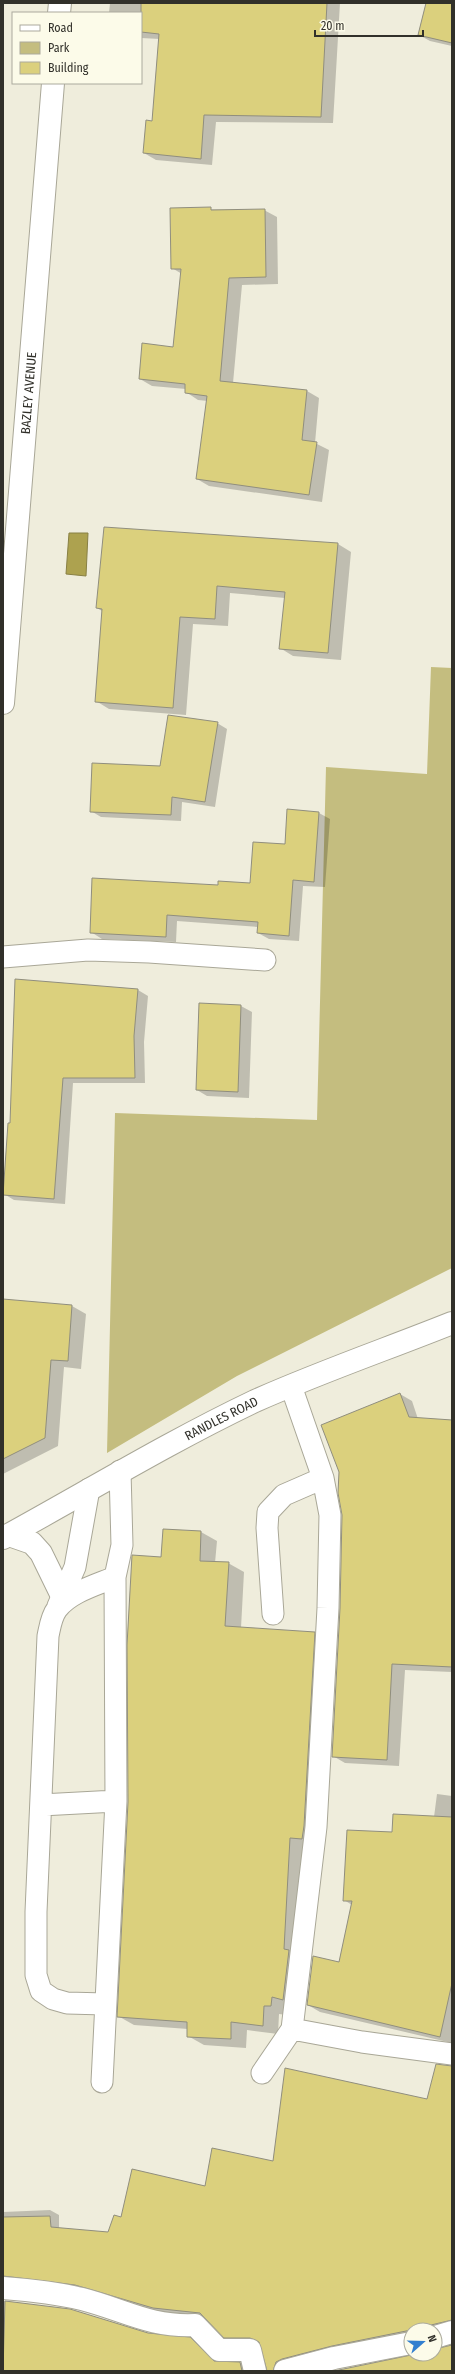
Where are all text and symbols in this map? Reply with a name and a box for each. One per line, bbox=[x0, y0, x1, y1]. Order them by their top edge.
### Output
legend bbox=[12, 12, 142, 84]
scale bar bbox=[315, 12, 423, 38]
text: 20 m bbox=[321, 19, 345, 33]
text: Road bbox=[48, 21, 73, 35]
text: Park bbox=[48, 41, 70, 55]
text: Building bbox=[48, 61, 89, 75]
street label: BAZLEY AVENUE bbox=[17, 351, 39, 435]
street label: RANDLES ROAD bbox=[182, 1393, 260, 1443]
north arrow bbox=[403, 2322, 443, 2362]
text: N bbox=[425, 2333, 439, 2344]

